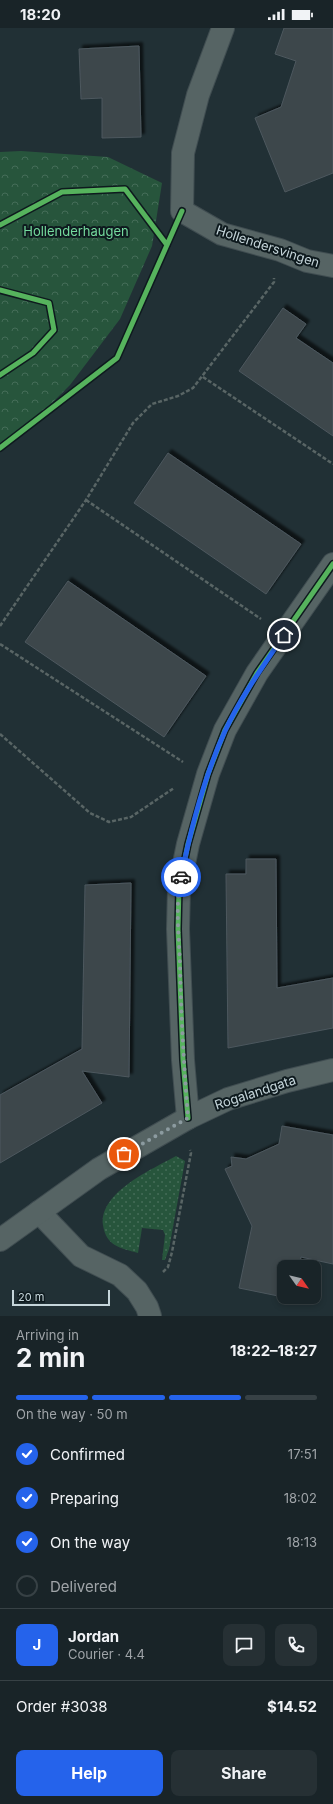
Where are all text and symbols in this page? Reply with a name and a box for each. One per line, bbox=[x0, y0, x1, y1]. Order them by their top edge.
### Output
text: 18:20 bbox=[20, 5, 61, 24]
street label: Hollendersvingen bbox=[214, 222, 322, 270]
park label: Hollenderhaugen bbox=[23, 223, 129, 239]
pin bbox=[267, 618, 301, 652]
icon: home bbox=[273, 624, 295, 646]
courier bbox=[161, 857, 201, 897]
icon: car bbox=[170, 866, 192, 888]
street label: Rogalandgata bbox=[212, 1071, 298, 1113]
pin bbox=[107, 1137, 141, 1171]
icon: bag bbox=[113, 1143, 135, 1165]
north arrow bbox=[277, 1260, 321, 1304]
map controls bbox=[277, 1260, 321, 1304]
scale bar bbox=[12, 1288, 110, 1307]
text: 20 m bbox=[18, 1290, 44, 1304]
text: Arriving in bbox=[16, 1327, 79, 1343]
text: 18:22–18:27 bbox=[230, 1341, 317, 1360]
text: 2 min bbox=[16, 1342, 86, 1373]
text: On the way · 50 m bbox=[16, 1406, 128, 1422]
icon: check bbox=[16, 1443, 38, 1465]
text: Confirmed bbox=[50, 1445, 125, 1464]
text: 17:51 bbox=[288, 1446, 317, 1462]
icon: check bbox=[16, 1487, 38, 1509]
text: Preparing bbox=[50, 1489, 119, 1508]
text: 18:02 bbox=[284, 1490, 317, 1506]
icon: check bbox=[16, 1531, 38, 1553]
text: On the way bbox=[50, 1533, 130, 1552]
text: 18:13 bbox=[287, 1534, 317, 1550]
text: Delivered bbox=[50, 1577, 117, 1596]
button: chat bbox=[223, 1624, 265, 1666]
button: phone bbox=[275, 1624, 317, 1666]
text: Jordan bbox=[68, 1627, 119, 1646]
text: J bbox=[33, 1635, 41, 1654]
text: Courier · 4.4 bbox=[68, 1646, 145, 1662]
text: Order #3038 bbox=[16, 1697, 107, 1716]
text: $14.52 bbox=[267, 1697, 317, 1716]
button: Help bbox=[16, 1750, 163, 1796]
button: Share bbox=[171, 1750, 317, 1796]

